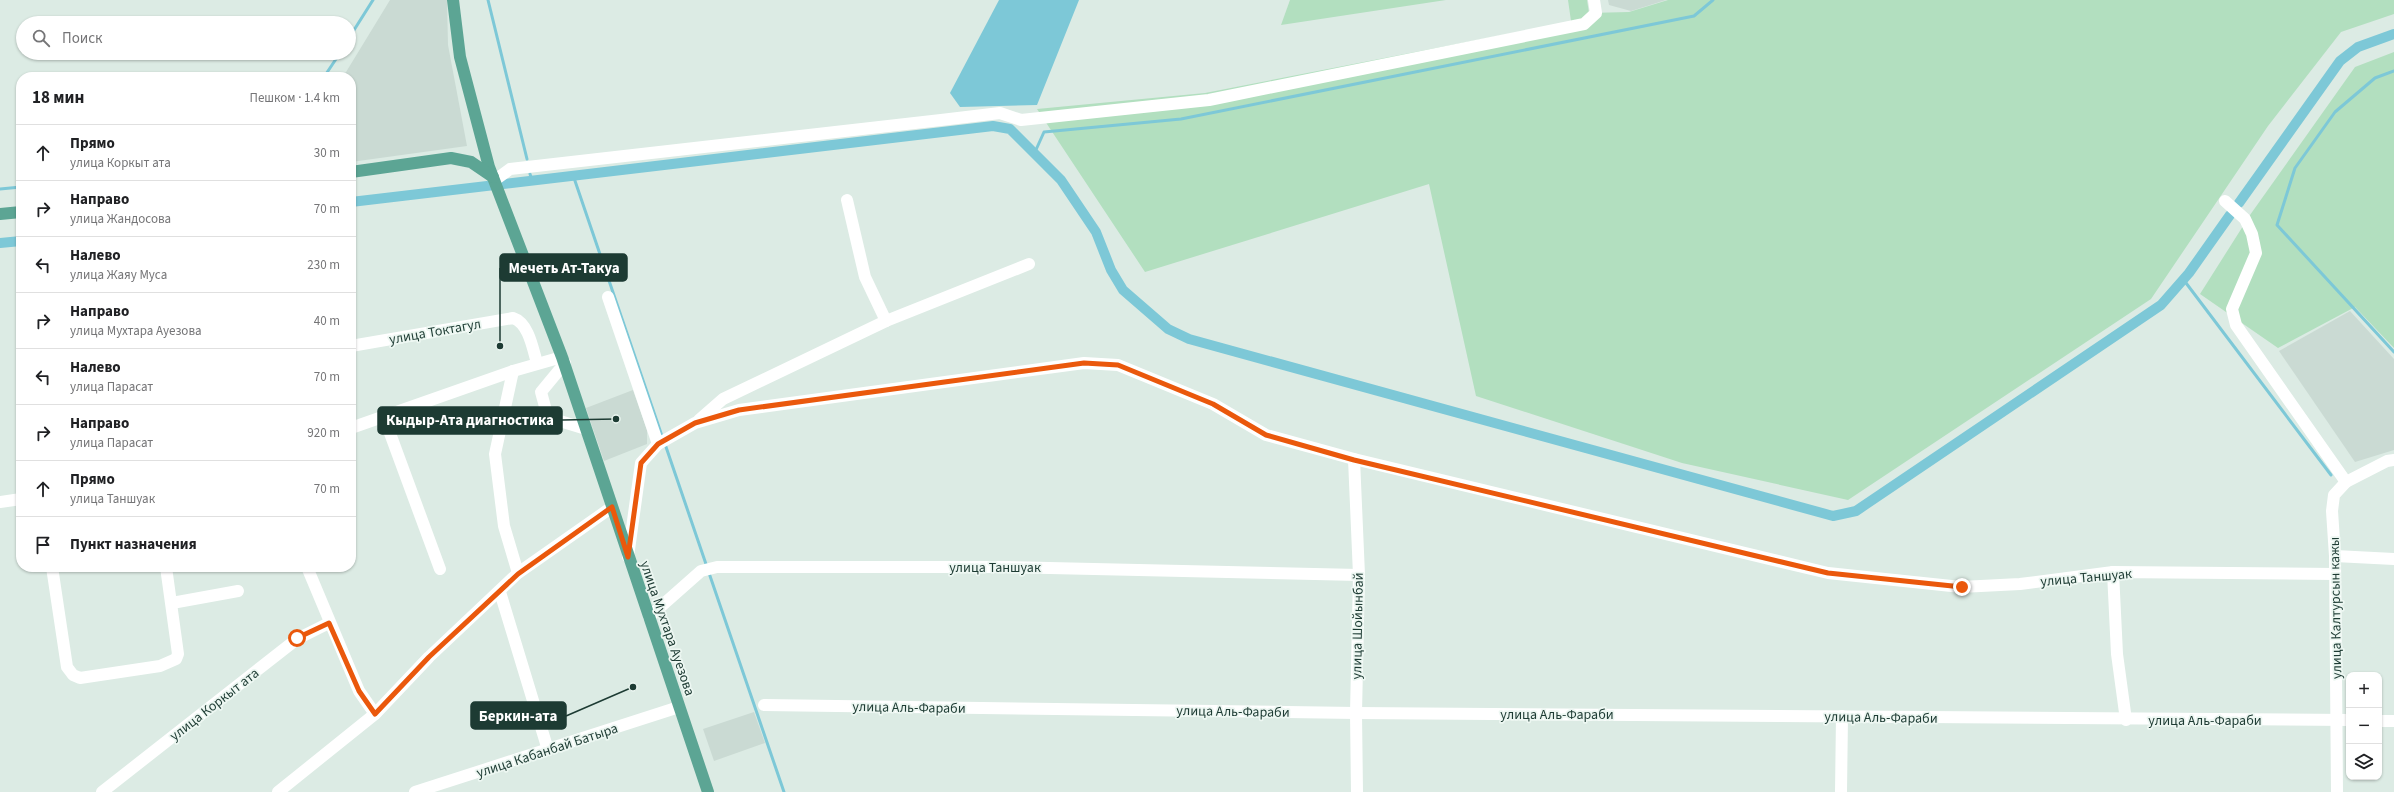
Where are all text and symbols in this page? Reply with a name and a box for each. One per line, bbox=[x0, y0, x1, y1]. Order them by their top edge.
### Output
search box bbox=[16, 16, 356, 60]
icon: search bbox=[30, 27, 52, 49]
text: Поиск bbox=[62, 28, 103, 49]
text: 18 мин bbox=[32, 86, 84, 110]
text: Пешком · 1.4 km bbox=[250, 89, 340, 107]
text: Прямо bbox=[70, 133, 115, 154]
icon: ahead bbox=[32, 142, 54, 164]
text: 30 m bbox=[314, 144, 340, 162]
text: улица Коркыт ата bbox=[70, 154, 171, 172]
text: Направо bbox=[70, 189, 129, 210]
icon: right bbox=[32, 198, 54, 220]
text: 70 m bbox=[314, 200, 340, 218]
text: улица Жандосова bbox=[70, 210, 171, 228]
text: Налево bbox=[70, 245, 121, 266]
icon: left bbox=[32, 254, 54, 276]
callout: Мечеть Ат-Такуа bbox=[500, 254, 627, 281]
text: 230 m bbox=[307, 256, 340, 274]
text: Мечеть Ат-Такуа bbox=[508, 258, 620, 279]
text: улица Жаяу Муса bbox=[70, 266, 167, 284]
text: Направо bbox=[70, 301, 129, 322]
icon: right bbox=[32, 310, 54, 332]
text: 40 m bbox=[314, 312, 340, 330]
street label: улица Токтагул bbox=[388, 314, 483, 350]
text: улица Мухтара Ауезова bbox=[70, 322, 202, 340]
text: Налево bbox=[70, 357, 121, 378]
icon: left bbox=[32, 366, 54, 388]
text: 70 m bbox=[314, 368, 340, 386]
text: улица Парасат bbox=[70, 378, 153, 396]
callout: Кыдыр-Ата диагностика bbox=[378, 407, 562, 434]
text: Кыдыр-Ата диагностика bbox=[386, 410, 554, 431]
text: Направо bbox=[70, 413, 129, 434]
icon: right bbox=[32, 422, 54, 444]
text: 920 m bbox=[307, 424, 340, 442]
text: улица Парасат bbox=[70, 434, 153, 452]
text: Прямо bbox=[70, 469, 115, 490]
icon: ahead bbox=[32, 478, 54, 500]
text: 70 m bbox=[314, 480, 340, 498]
text: улица Таншуак bbox=[70, 490, 155, 508]
icon: arrive bbox=[32, 534, 54, 556]
text: Пункт назначения bbox=[70, 534, 197, 555]
street label: улица Калтурсын кажы bbox=[2325, 537, 2347, 679]
street label: улица Мухтара Ауезова bbox=[635, 558, 700, 699]
street label: улица Таншуак bbox=[949, 558, 1041, 578]
street label: улица Таншуак bbox=[2040, 564, 2133, 592]
street label: улица Шойынбай bbox=[1347, 572, 1369, 680]
route end bbox=[1953, 578, 1971, 596]
route start bbox=[288, 629, 306, 647]
street label: улица Коркыт ата bbox=[166, 663, 264, 746]
map controls bbox=[2346, 672, 2382, 780]
button: + bbox=[2346, 672, 2382, 708]
street label: улица Аль-Фараби bbox=[852, 697, 966, 719]
street label: улица Аль-Фараби bbox=[1176, 701, 1290, 723]
callout: Беркин-ата bbox=[471, 702, 566, 729]
street label: улица Аль-Фараби bbox=[1500, 705, 1614, 725]
text: Беркин-ата bbox=[479, 706, 557, 727]
street label: улица Аль-Фараби bbox=[1824, 707, 1938, 729]
button: − bbox=[2346, 708, 2382, 744]
street label: улица Аль-Фараби bbox=[2148, 711, 2262, 731]
street label: улица Кабанбай Батыра bbox=[474, 719, 621, 783]
button: layers bbox=[2346, 744, 2382, 780]

